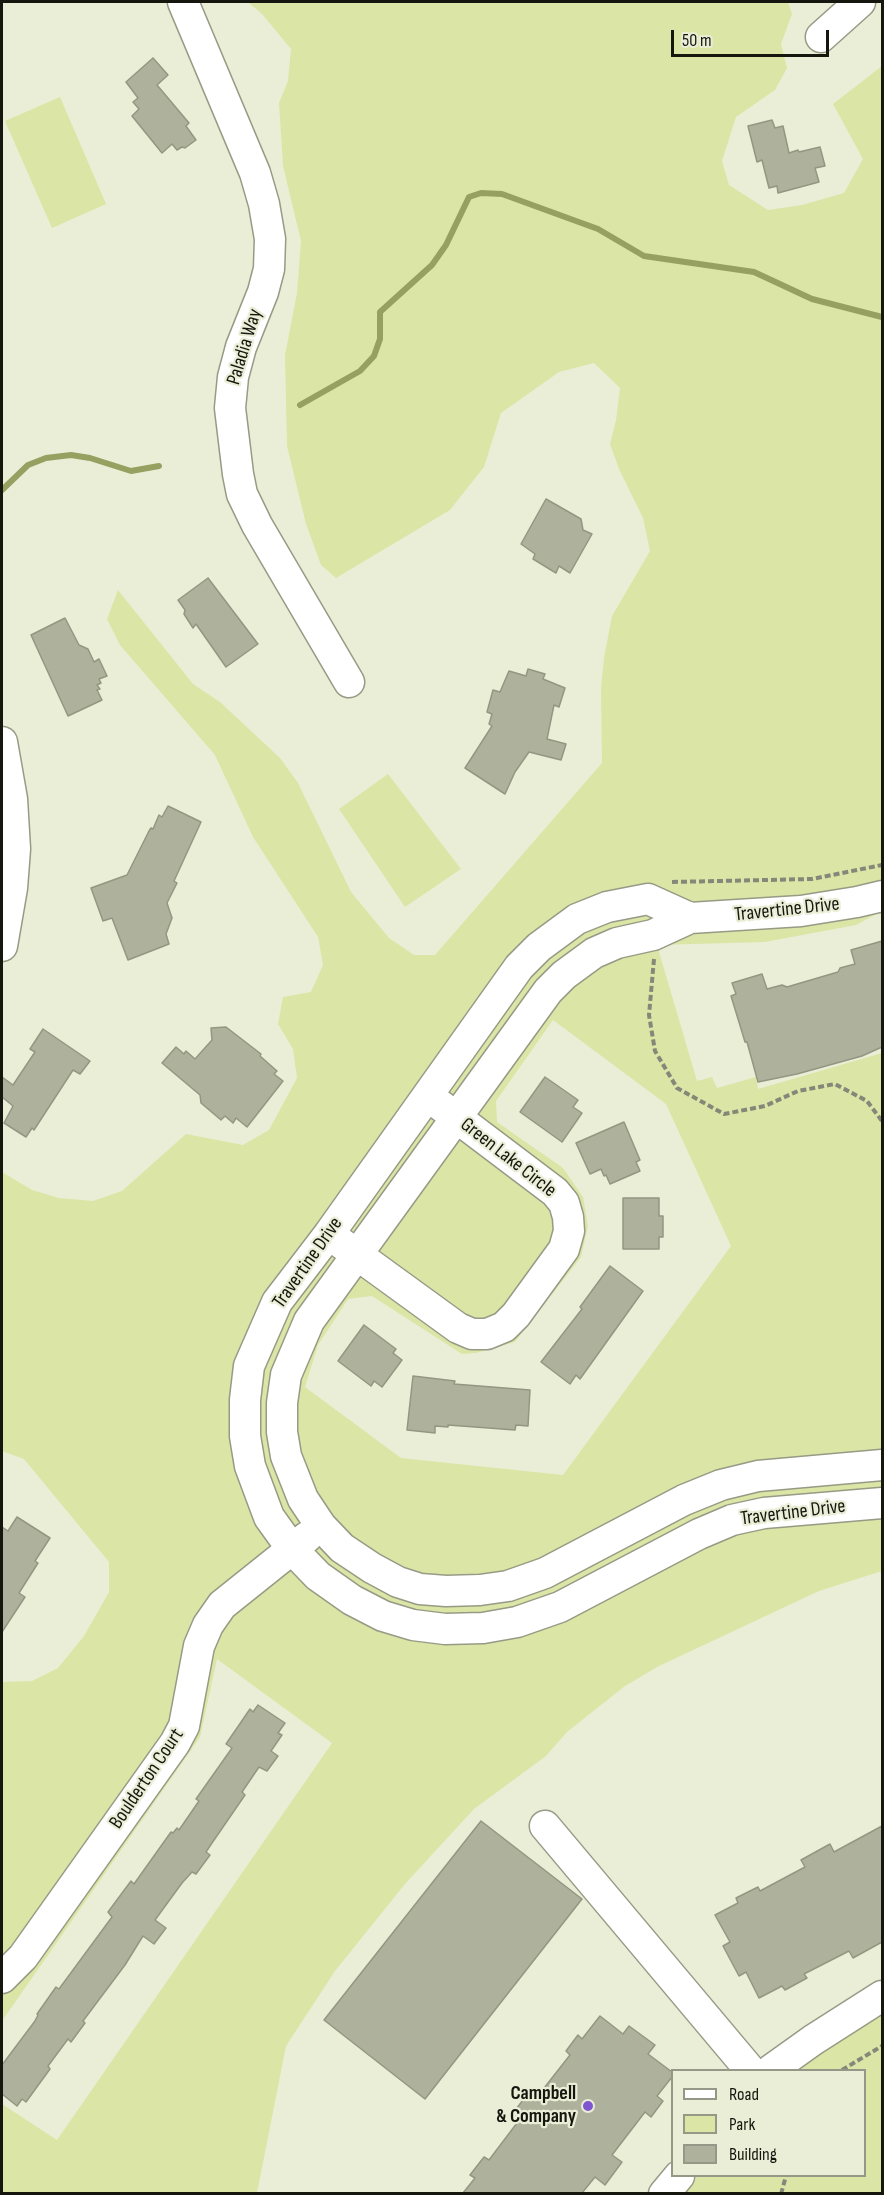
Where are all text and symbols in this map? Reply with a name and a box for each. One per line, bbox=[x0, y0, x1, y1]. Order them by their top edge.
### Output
scale bar bbox=[674, 18, 832, 56]
text: 50 m bbox=[682, 30, 712, 51]
street label: Paladia Way bbox=[222, 306, 268, 388]
street label: Travertine Drive bbox=[733, 893, 841, 927]
street label: Green Lake Circle bbox=[455, 1113, 561, 1203]
street label: Travertine Drive bbox=[268, 1213, 348, 1313]
street label: Travertine Drive bbox=[739, 1495, 847, 1531]
street label: Boulderton Court bbox=[105, 1724, 189, 1834]
legend bbox=[671, 2069, 866, 2177]
place label: Campbell & Company bbox=[496, 2082, 576, 2129]
text: Road bbox=[729, 2084, 759, 2105]
marker: Campbell & Company bbox=[581, 2099, 595, 2113]
text: Park bbox=[729, 2114, 755, 2135]
text: Building bbox=[729, 2144, 777, 2165]

